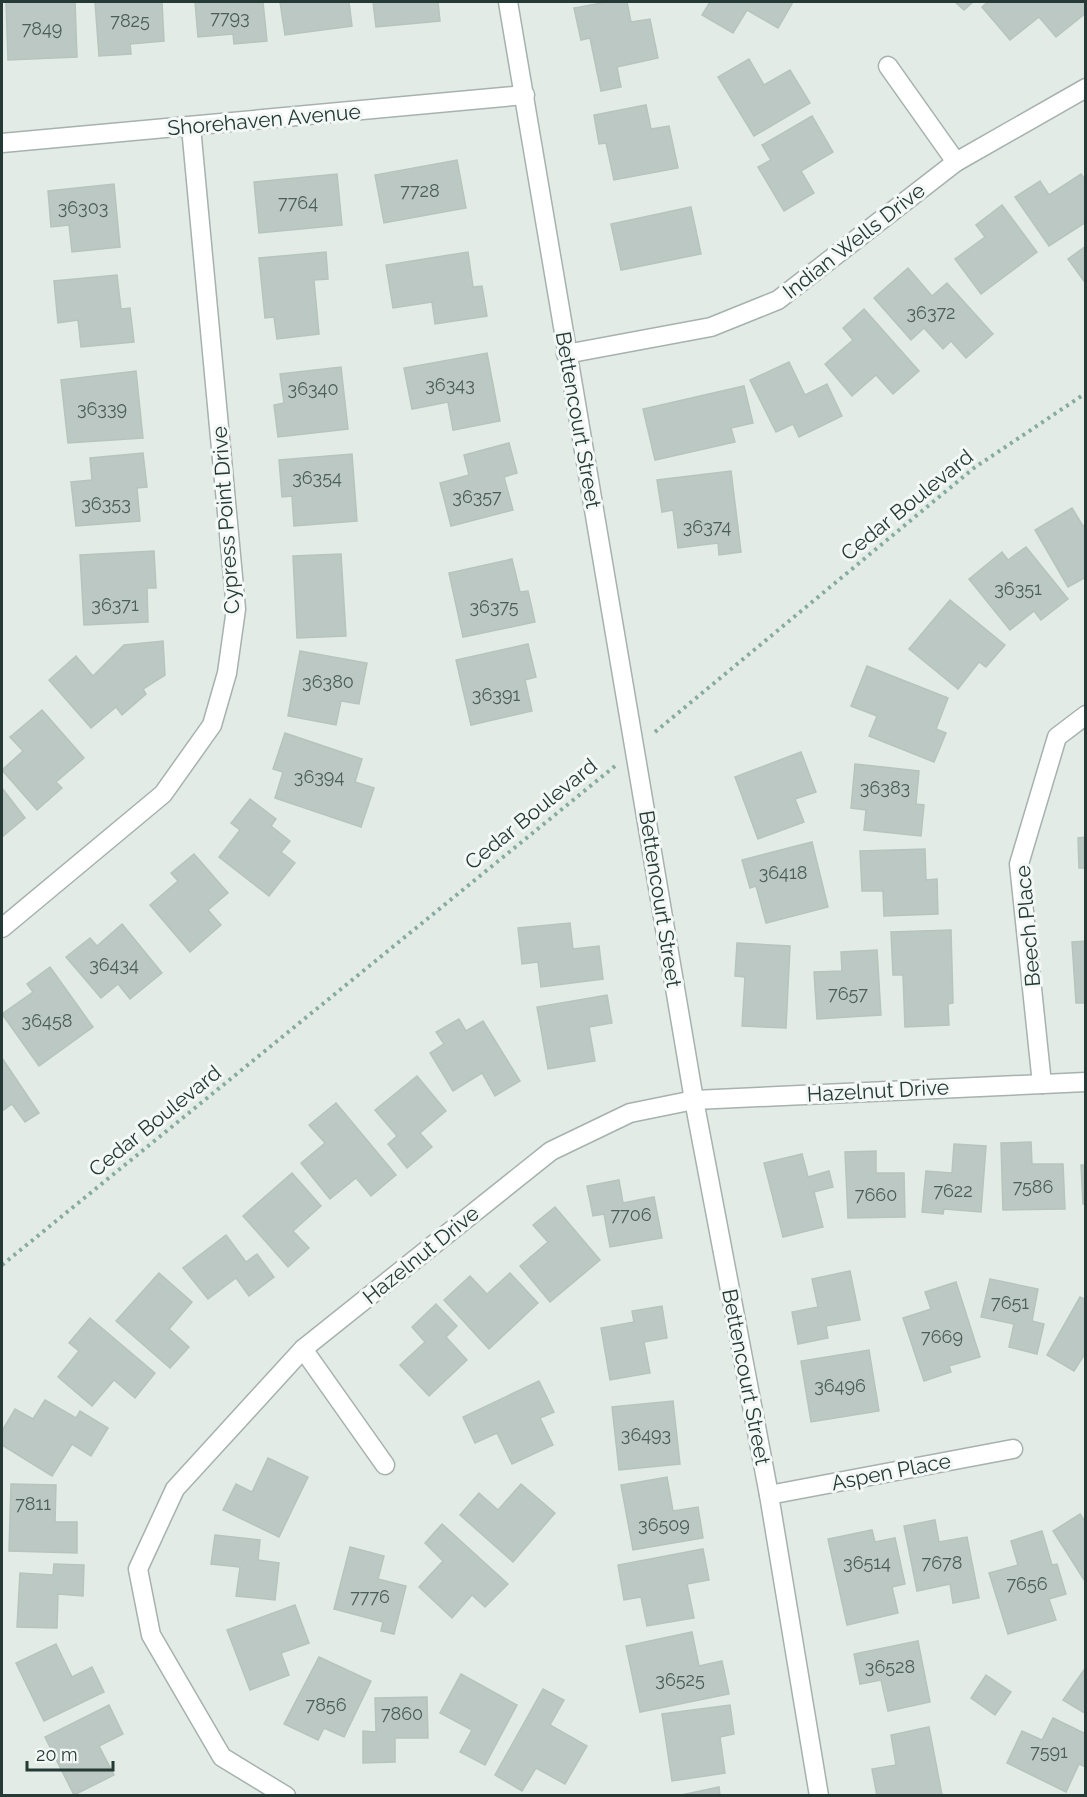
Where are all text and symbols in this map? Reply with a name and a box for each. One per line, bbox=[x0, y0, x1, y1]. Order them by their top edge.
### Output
house number: 7793 bbox=[210, 7, 250, 28]
house number: 7825 bbox=[110, 10, 150, 31]
house number: 7849 bbox=[22, 18, 62, 39]
street label: Shorehaven Avenue bbox=[166, 99, 362, 140]
street label: Indian Wells Drive bbox=[778, 177, 930, 304]
house number: 7728 bbox=[400, 180, 440, 201]
house number: 7764 bbox=[278, 192, 318, 213]
house number: 36303 bbox=[58, 197, 108, 218]
house number: 36372 bbox=[907, 302, 956, 323]
street label: Bettencourt Street bbox=[551, 330, 606, 510]
house number: 36343 bbox=[425, 374, 475, 395]
house number: 36340 bbox=[288, 378, 338, 399]
house number: 36339 bbox=[77, 398, 127, 419]
street label: Cypress Point Drive bbox=[206, 425, 245, 615]
street label: Cedar Boulevard bbox=[836, 444, 978, 566]
house number: 36354 bbox=[292, 467, 342, 488]
house number: 36357 bbox=[452, 486, 502, 507]
house number: 36353 bbox=[81, 493, 131, 514]
house number: 36374 bbox=[683, 516, 731, 537]
house number: 36351 bbox=[994, 578, 1042, 599]
house number: 36371 bbox=[91, 594, 139, 615]
house number: 36375 bbox=[469, 596, 519, 617]
house number: 36380 bbox=[302, 671, 354, 692]
house number: 36391 bbox=[472, 684, 520, 705]
street label: Cedar Boulevard bbox=[460, 753, 602, 875]
house number: 36394 bbox=[294, 766, 344, 787]
house number: 36383 bbox=[860, 777, 910, 798]
street label: Bettencourt Street bbox=[634, 809, 687, 989]
house number: 36418 bbox=[759, 862, 807, 883]
street label: Beech Place bbox=[1010, 864, 1045, 988]
house number: 36434 bbox=[89, 954, 139, 975]
house number: 7657 bbox=[828, 983, 868, 1004]
house number: 36458 bbox=[22, 1010, 72, 1031]
street label: Cedar Boulevard bbox=[84, 1060, 226, 1182]
street label: Hazelnut Drive bbox=[806, 1074, 950, 1107]
house number: 7586 bbox=[1013, 1176, 1053, 1197]
house number: 7622 bbox=[933, 1180, 973, 1201]
house number: 7660 bbox=[855, 1184, 897, 1205]
street label: Hazelnut Drive bbox=[358, 1200, 484, 1309]
house number: 7706 bbox=[610, 1204, 652, 1225]
street label: Bettencourt Street bbox=[717, 1287, 776, 1467]
house number: 7651 bbox=[991, 1292, 1029, 1313]
house number: 7669 bbox=[921, 1326, 963, 1347]
house number: 36496 bbox=[814, 1375, 866, 1396]
house number: 36493 bbox=[621, 1424, 671, 1445]
street label: Aspen Place bbox=[829, 1448, 953, 1495]
house number: 7811 bbox=[15, 1493, 51, 1514]
house number: 36509 bbox=[638, 1514, 690, 1535]
house number: 36514 bbox=[843, 1552, 891, 1573]
house number: 7678 bbox=[922, 1552, 962, 1573]
house number: 7656 bbox=[1006, 1573, 1048, 1594]
house number: 7776 bbox=[350, 1586, 390, 1607]
house number: 36528 bbox=[865, 1656, 915, 1677]
house number: 36525 bbox=[655, 1669, 705, 1690]
house number: 7856 bbox=[306, 1694, 347, 1715]
house number: 7860 bbox=[381, 1703, 423, 1724]
scale bar bbox=[27, 1734, 112, 1772]
house number: 7591 bbox=[1030, 1741, 1068, 1762]
text: 20 m bbox=[36, 1744, 78, 1765]

